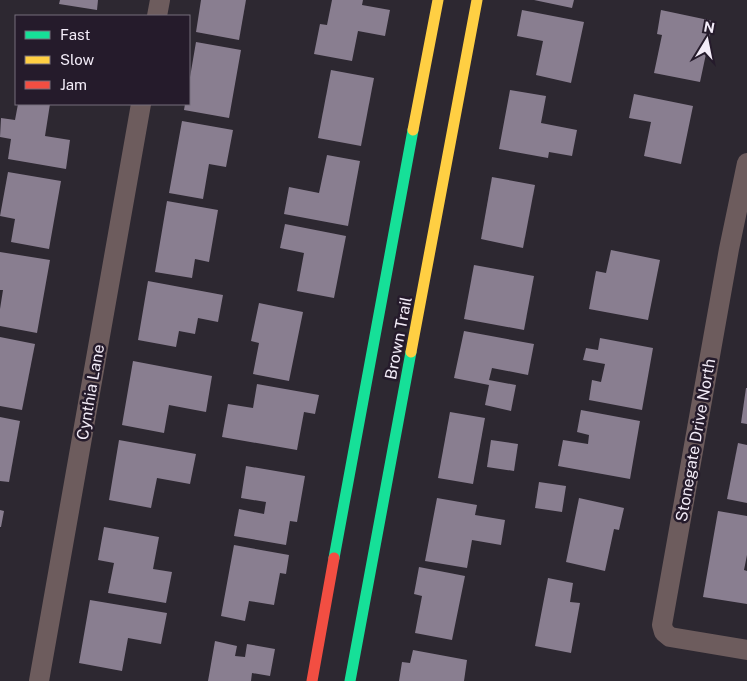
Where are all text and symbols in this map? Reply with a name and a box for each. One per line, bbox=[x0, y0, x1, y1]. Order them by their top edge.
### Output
legend bbox=[15, 15, 190, 105]
north arrow bbox=[682, 15, 732, 65]
text: N bbox=[702, 18, 716, 36]
text: Fast bbox=[60, 26, 90, 43]
text: Slow bbox=[60, 51, 95, 68]
text: Jam bbox=[60, 76, 87, 93]
street label: Brown Trail bbox=[381, 295, 416, 381]
street label: Cynthia Lane bbox=[73, 343, 108, 441]
street label: Stonegate Drive North bbox=[672, 357, 719, 523]

